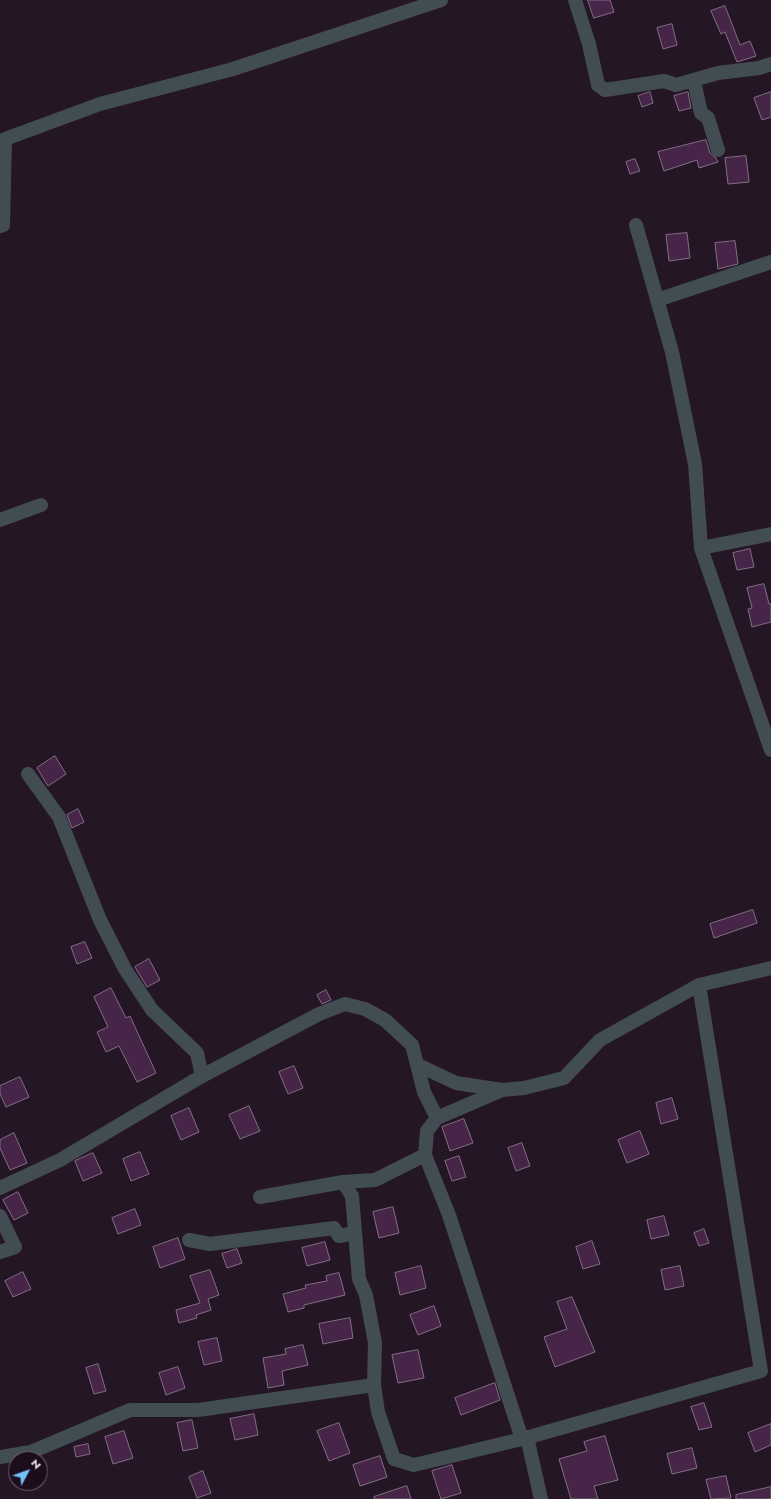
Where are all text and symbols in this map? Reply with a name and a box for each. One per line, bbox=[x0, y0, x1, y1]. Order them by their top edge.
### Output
north arrow bbox=[8, 1451, 48, 1491]
text: N bbox=[27, 1455, 45, 1472]

